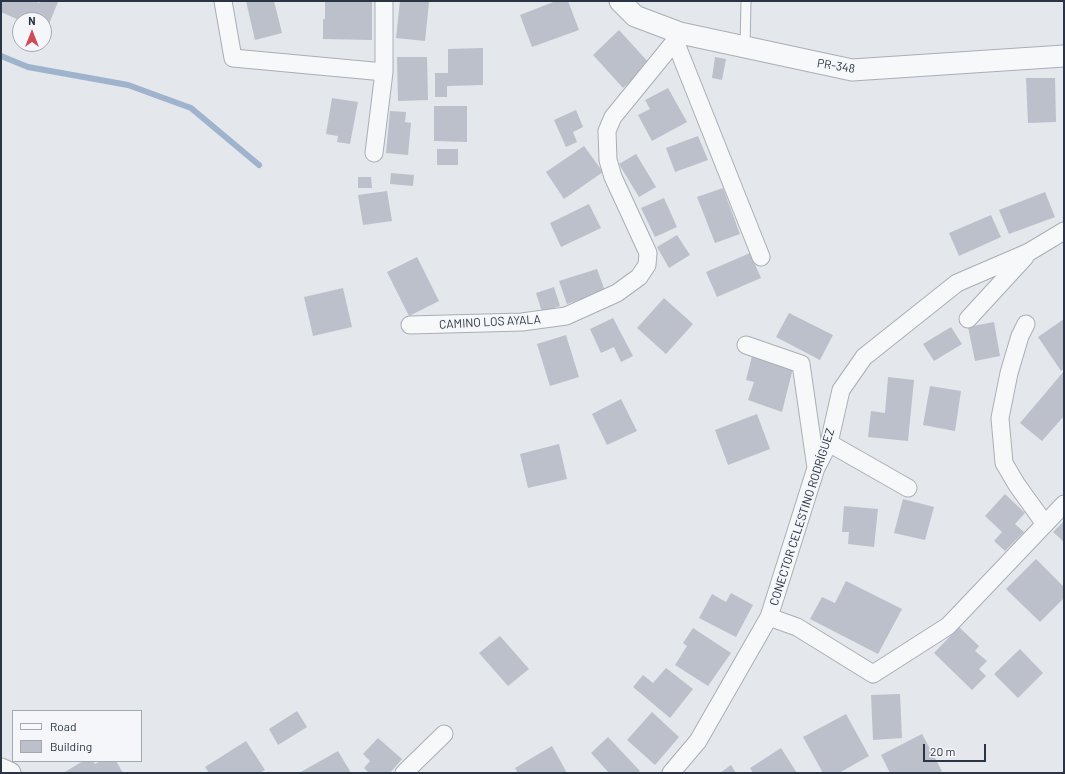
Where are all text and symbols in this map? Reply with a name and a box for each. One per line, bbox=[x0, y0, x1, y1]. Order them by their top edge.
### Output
north arrow bbox=[12, 12, 52, 52]
text: N bbox=[28, 14, 36, 27]
street label: PR-348 bbox=[816, 56, 856, 76]
street label: CAMINO LOS AYALA bbox=[439, 312, 541, 332]
street label: CONECTOR CELESTINO RODRÍGUEZ bbox=[766, 427, 838, 607]
legend bbox=[12, 710, 142, 762]
text: Road bbox=[50, 719, 77, 733]
scale bar bbox=[925, 736, 988, 762]
text: Building bbox=[50, 739, 92, 753]
text: 20 m bbox=[930, 744, 956, 758]

